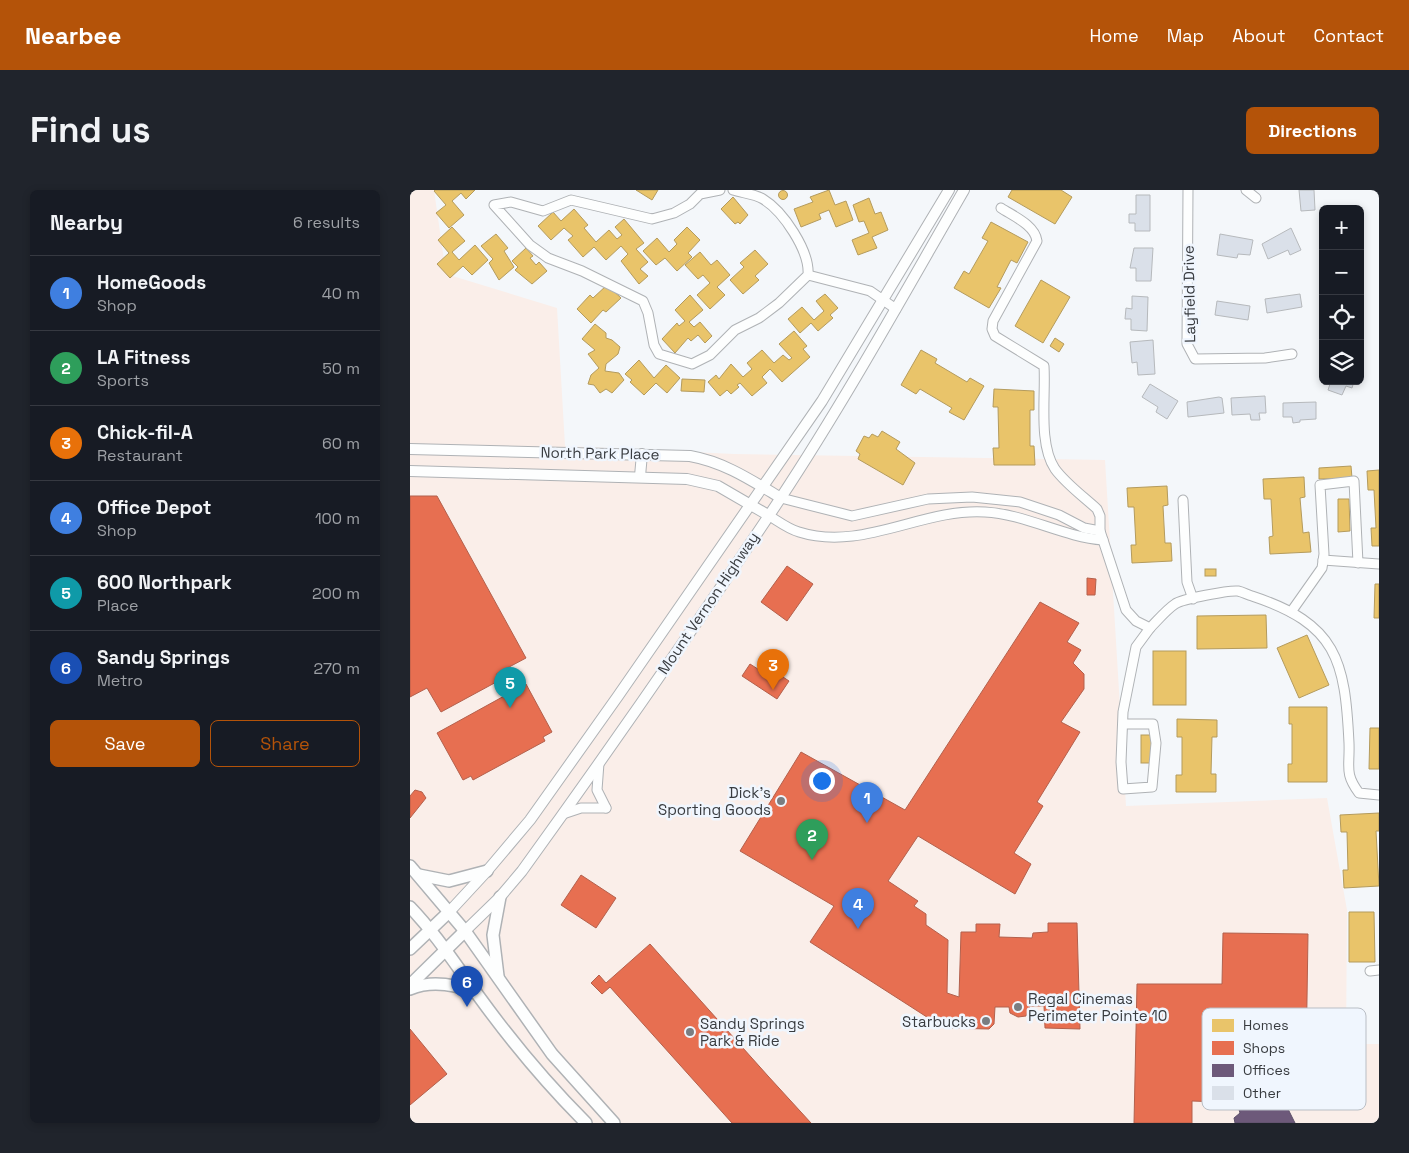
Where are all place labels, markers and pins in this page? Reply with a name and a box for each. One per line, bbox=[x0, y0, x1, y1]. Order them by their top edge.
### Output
pin: 3 bbox=[757, 649, 789, 690]
pin: 5 bbox=[494, 667, 526, 708]
pin: 1 bbox=[851, 782, 883, 823]
place label: Dick's Sporting Goods bbox=[658, 783, 771, 819]
marker: Dick's Sporting Goods bbox=[775, 795, 787, 807]
pin: 2 bbox=[796, 819, 828, 860]
pin: 4 bbox=[842, 888, 874, 929]
pin: 6 bbox=[451, 966, 483, 1007]
place label: Regal Cinemas Perimeter Pointe 10 bbox=[1028, 989, 1167, 1025]
marker: Regal Cinemas Perimeter Pointe 10 bbox=[1012, 1001, 1024, 1013]
place label: Starbucks bbox=[902, 1012, 976, 1031]
place label: Sandy Springs Park & Ride bbox=[700, 1014, 805, 1050]
marker: Starbucks bbox=[980, 1015, 992, 1027]
marker: Sandy Springs Park & Ride bbox=[684, 1026, 696, 1038]

